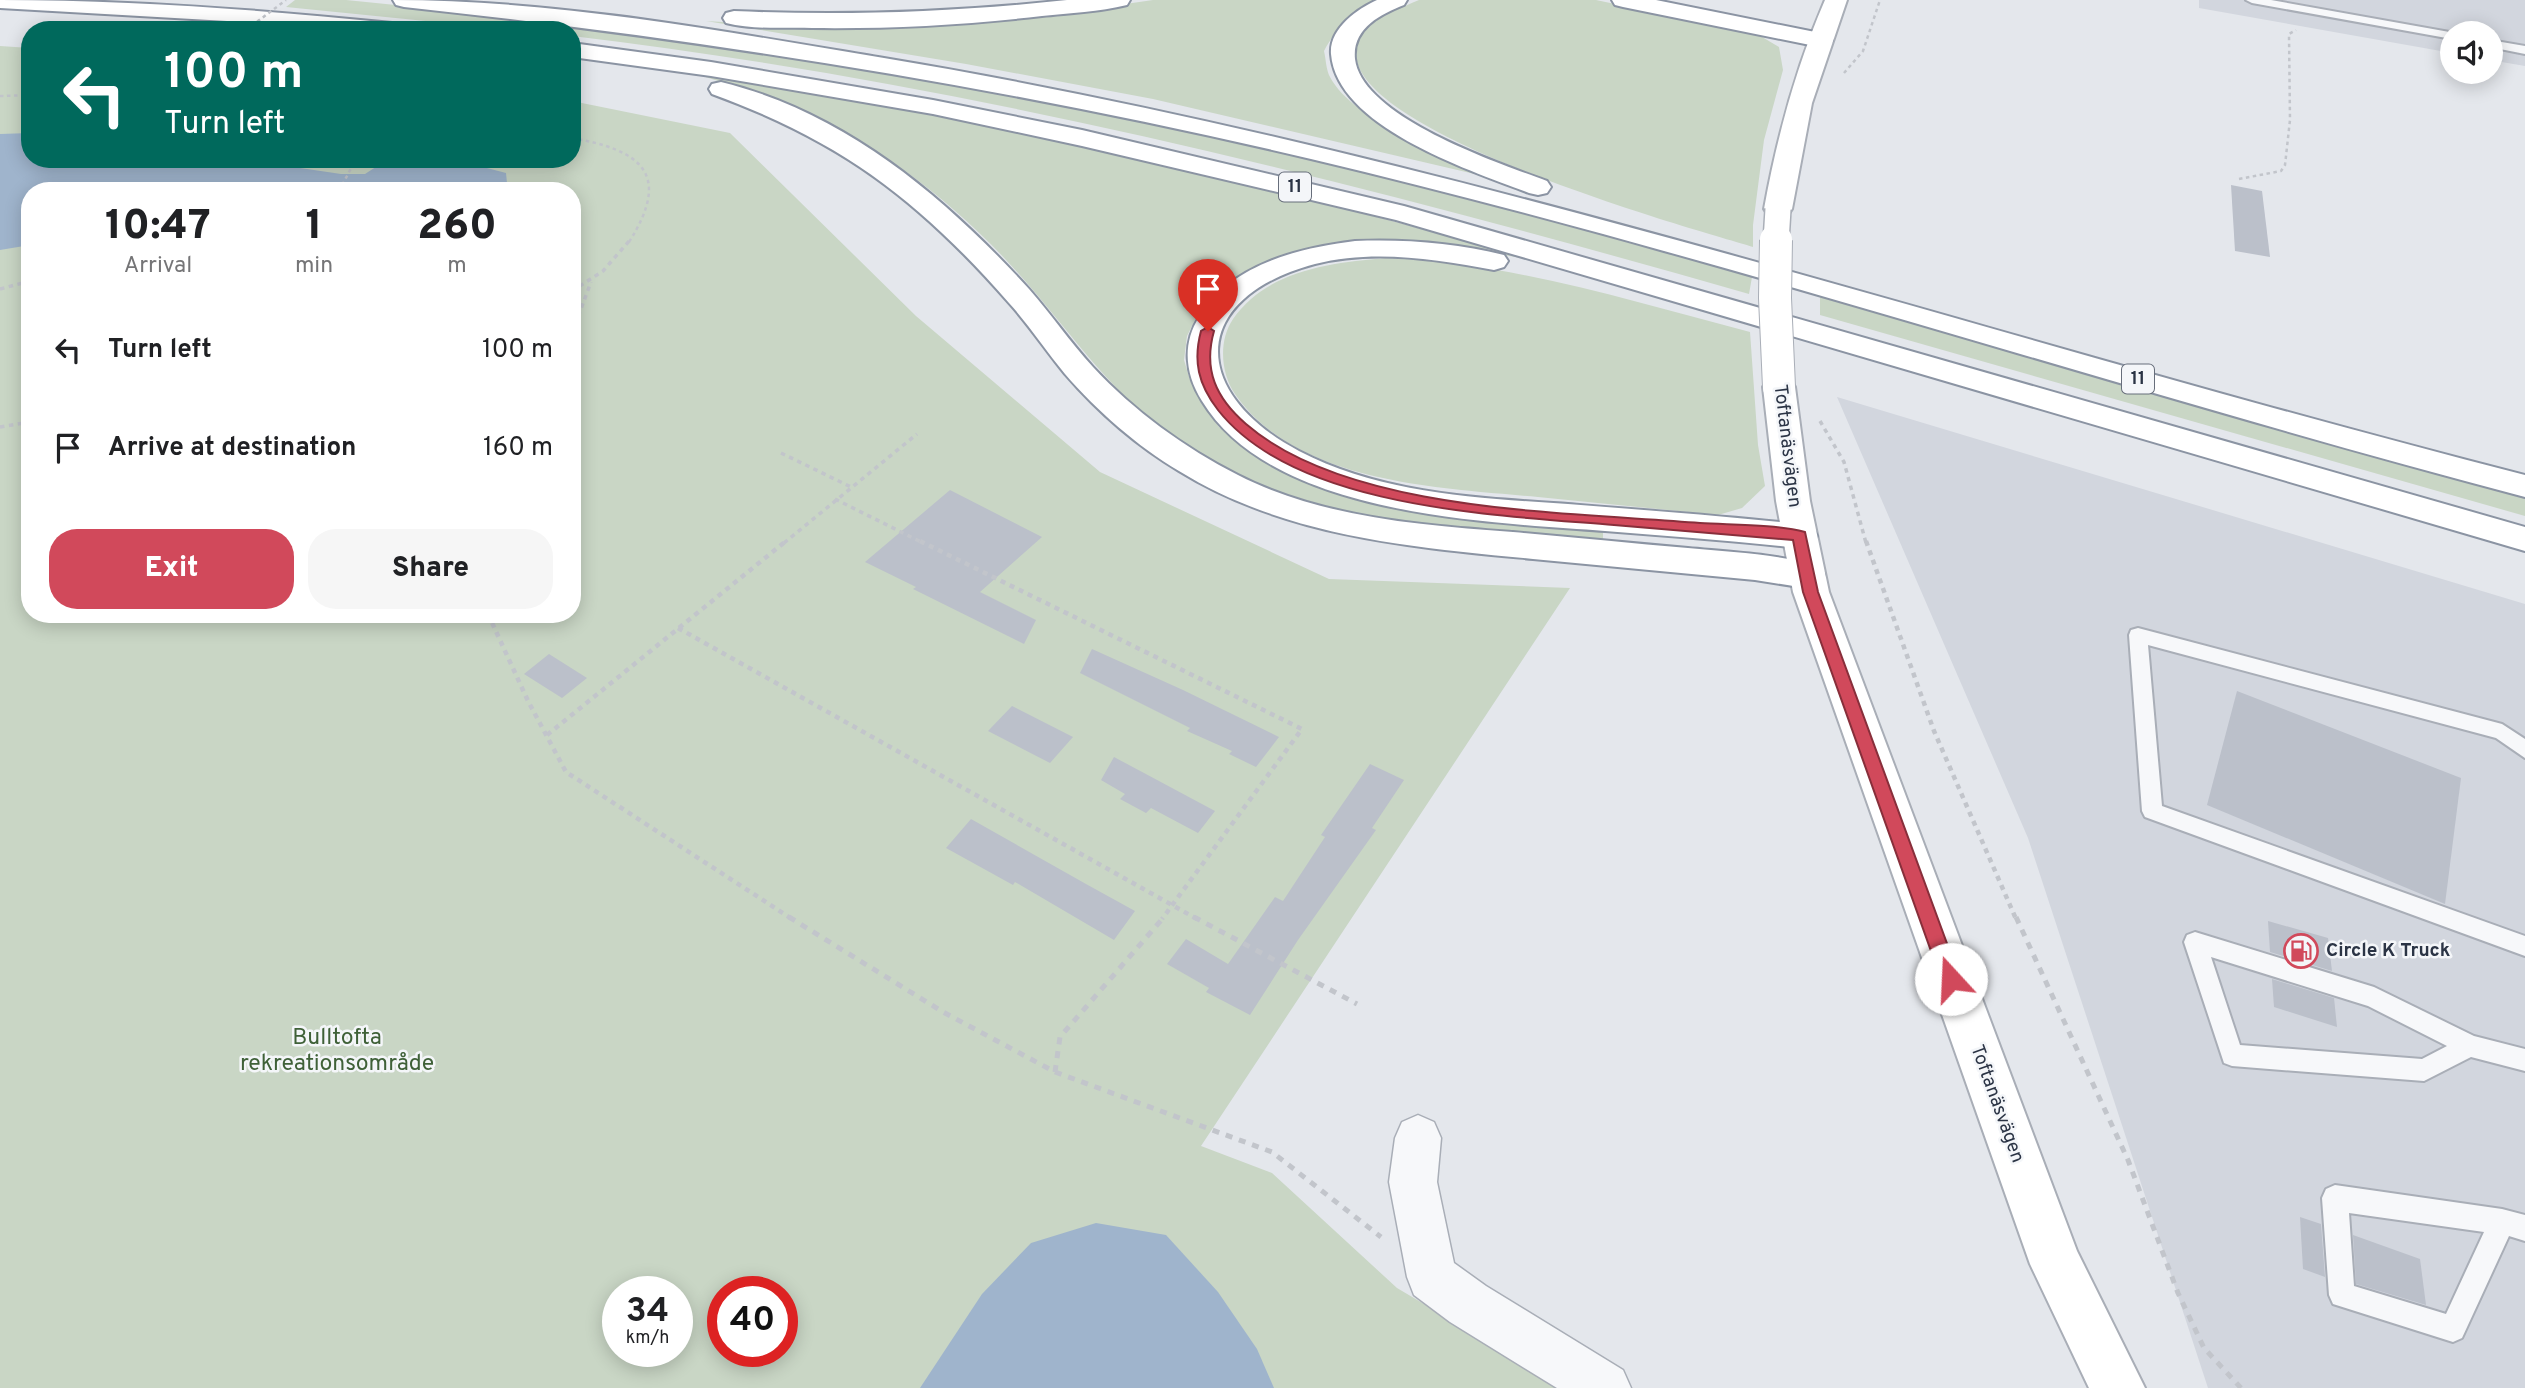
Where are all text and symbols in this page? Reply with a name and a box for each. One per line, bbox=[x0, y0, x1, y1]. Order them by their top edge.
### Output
map controls bbox=[2440, 21, 2503, 84]
button: sound bbox=[2440, 21, 2503, 84]
text: 100 m bbox=[164, 44, 303, 106]
icon: left bbox=[49, 49, 140, 140]
text: Turn left bbox=[164, 105, 285, 145]
road number: 11 bbox=[1279, 172, 1311, 202]
text: 10:47 bbox=[105, 201, 211, 254]
text: 1 bbox=[305, 201, 323, 254]
text: 260 bbox=[417, 201, 497, 254]
text: Arrival bbox=[124, 252, 192, 281]
text: min bbox=[295, 252, 333, 281]
text: m bbox=[447, 252, 467, 281]
pin bbox=[1178, 259, 1238, 331]
icon: arrive bbox=[1189, 270, 1227, 308]
icon: left bbox=[49, 331, 87, 369]
text: Turn left bbox=[108, 334, 212, 367]
text: 100 m bbox=[482, 334, 553, 367]
road number: 11 bbox=[2122, 365, 2154, 394]
street label: Toftanäsvägen bbox=[1768, 383, 1806, 509]
icon: arrive bbox=[49, 429, 87, 467]
text: Arrive at destination bbox=[108, 432, 356, 465]
text: 160 m bbox=[483, 432, 553, 465]
button: Exit bbox=[49, 529, 294, 609]
button: Share bbox=[308, 529, 553, 609]
fuel station icon: Circle K Truck bbox=[2282, 932, 2320, 970]
place label: Circle K Truck bbox=[2326, 939, 2451, 963]
position arrow bbox=[1914, 942, 1988, 1016]
park label: Bulltofta rekreationsområde bbox=[240, 1024, 434, 1079]
street label: Toftanäsvägen bbox=[1965, 1042, 2029, 1166]
speed limit sign: 40 bbox=[707, 1276, 798, 1367]
text: 34 bbox=[626, 1290, 669, 1334]
text: km/h bbox=[626, 1327, 669, 1350]

